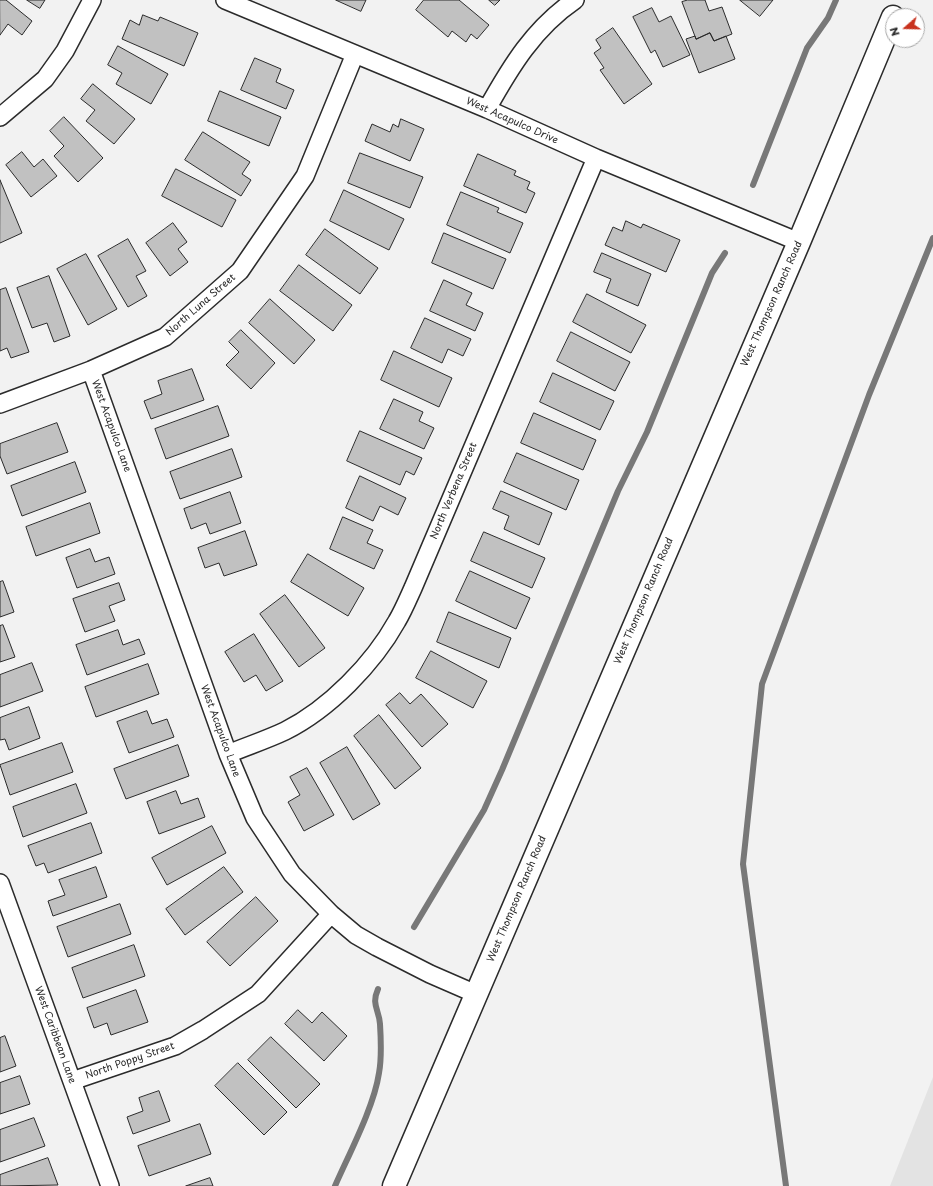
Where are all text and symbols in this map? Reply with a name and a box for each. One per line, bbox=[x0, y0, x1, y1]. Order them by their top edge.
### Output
north arrow bbox=[885, 8, 925, 48]
text: N bbox=[885, 25, 904, 39]
street label: West Acapulco Drive bbox=[464, 95, 560, 147]
street label: West Thompson Ranch Road bbox=[739, 239, 805, 369]
street label: North Luna Street bbox=[164, 272, 238, 338]
street label: West Acapulco Lane bbox=[89, 378, 133, 474]
street label: North Verbena Street bbox=[428, 441, 480, 541]
street label: West Thompson Ranch Road bbox=[612, 536, 676, 666]
street label: West Acapulco Lane bbox=[198, 683, 242, 779]
street label: West Thompson Ranch Road bbox=[485, 834, 549, 964]
street label: West Caribbean Lane bbox=[32, 985, 78, 1085]
street label: North Poppy Street bbox=[84, 1040, 176, 1082]

